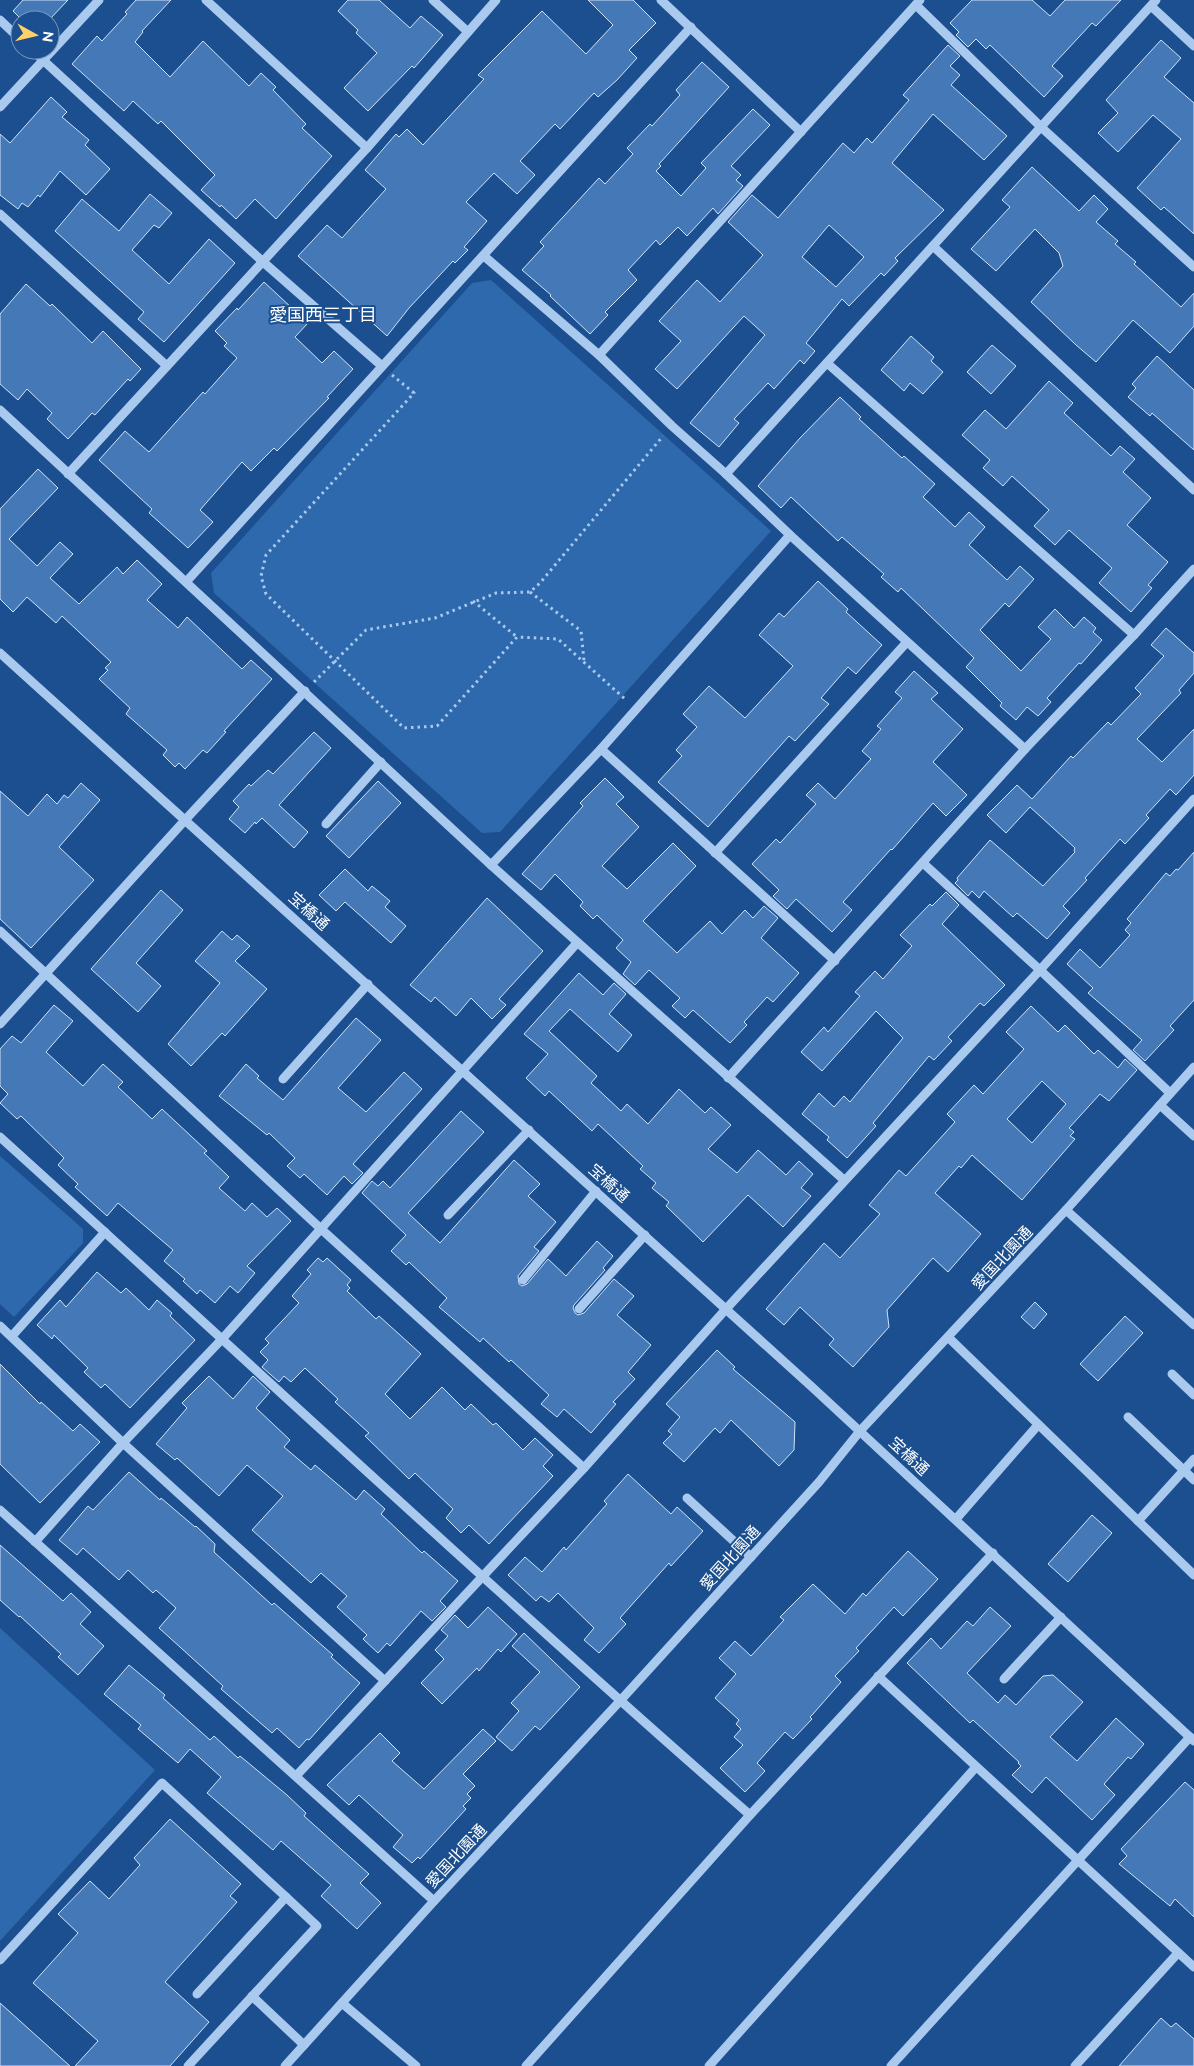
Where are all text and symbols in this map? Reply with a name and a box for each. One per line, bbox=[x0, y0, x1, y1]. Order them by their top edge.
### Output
north arrow bbox=[10, 10, 60, 60]
text: N bbox=[39, 30, 57, 43]
district label: 愛国西三丁目 bbox=[269, 304, 377, 325]
street label: 宝橋通 bbox=[285, 888, 333, 934]
street label: 宝橋通 bbox=[585, 1160, 633, 1206]
street label: 愛国北園通 bbox=[968, 1222, 1036, 1294]
street label: 宝橋通 bbox=[885, 1433, 933, 1479]
street label: 愛国北園通 bbox=[696, 1522, 764, 1594]
street label: 愛国北園通 bbox=[422, 1820, 490, 1892]

